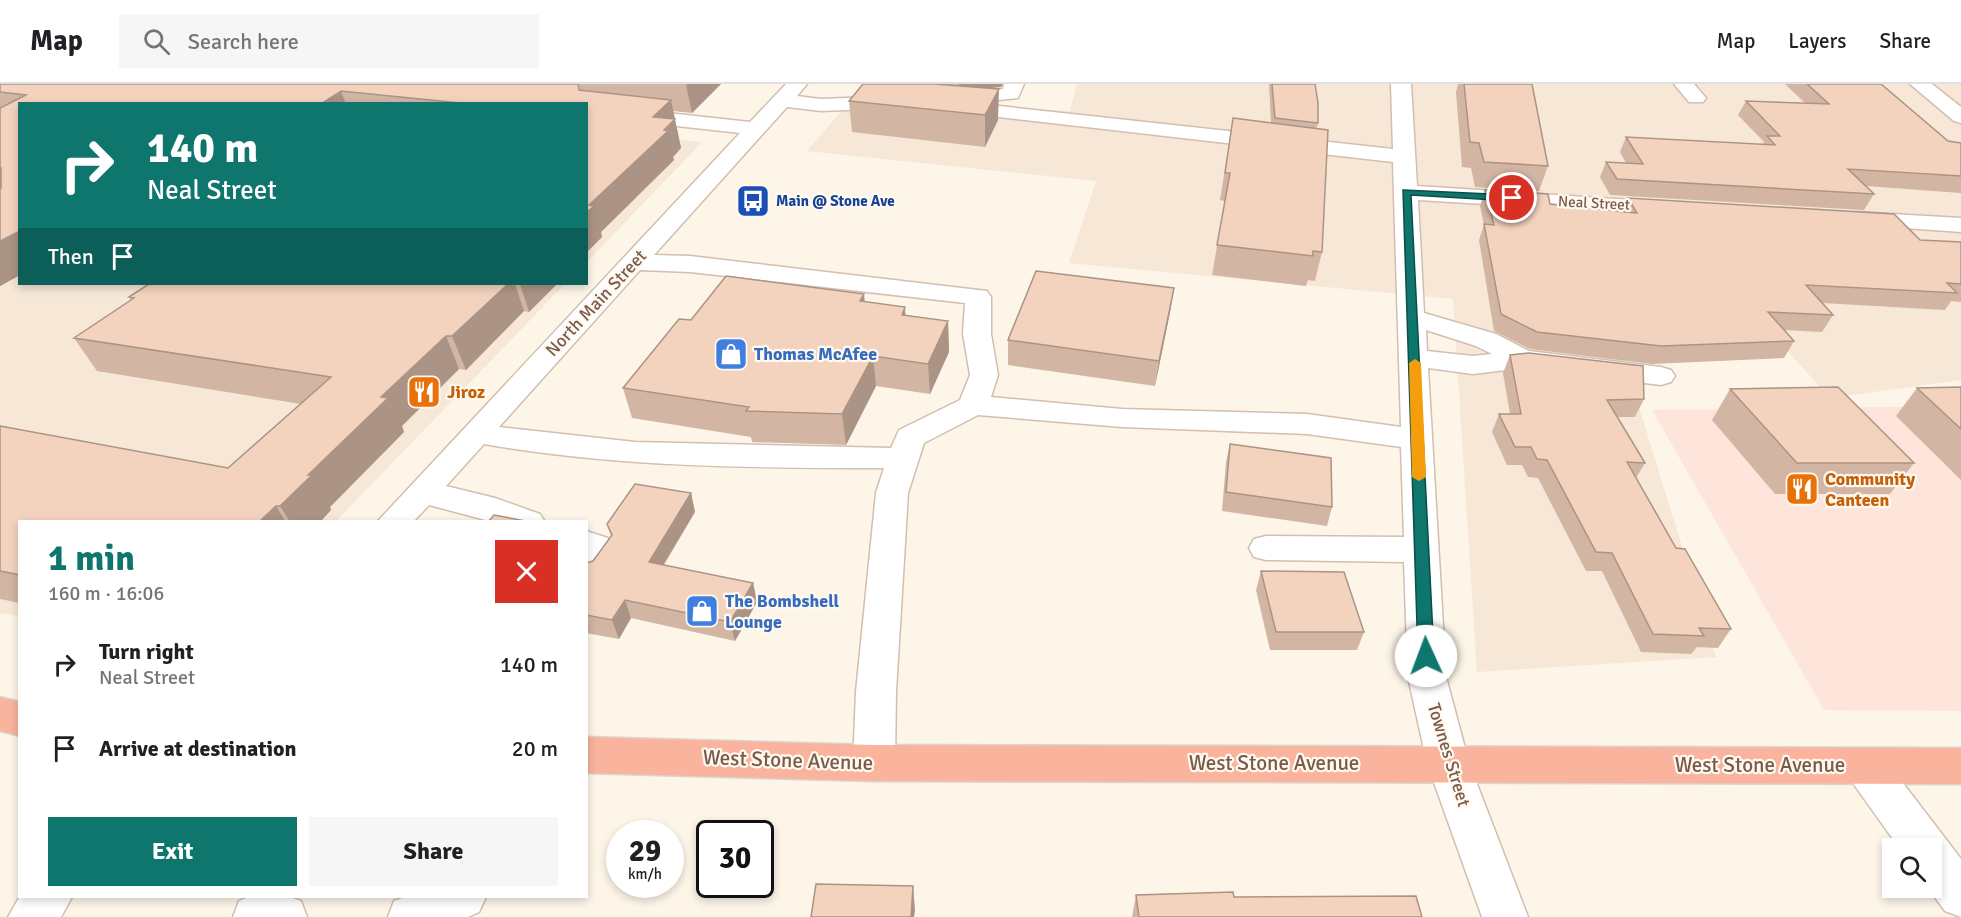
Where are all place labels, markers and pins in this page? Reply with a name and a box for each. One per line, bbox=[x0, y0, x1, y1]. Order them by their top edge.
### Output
pin bbox=[1486, 172, 1537, 223]
bus stop icon: Main @ Stone Ave bbox=[735, 183, 771, 219]
place label: Main @ Stone Ave bbox=[776, 192, 895, 210]
shop icon: Thomas McAfee bbox=[713, 336, 749, 372]
place label: Thomas McAfee bbox=[754, 343, 877, 365]
restaurant icon: Jiroz bbox=[406, 374, 442, 410]
place label: Jiroz bbox=[447, 381, 485, 403]
place label: Community Canteen bbox=[1825, 468, 1915, 511]
restaurant icon: Community Canteen bbox=[1784, 471, 1820, 507]
place label: The Bombshell Lounge bbox=[725, 590, 840, 633]
shop icon: The Bombshell Lounge bbox=[684, 593, 720, 629]

